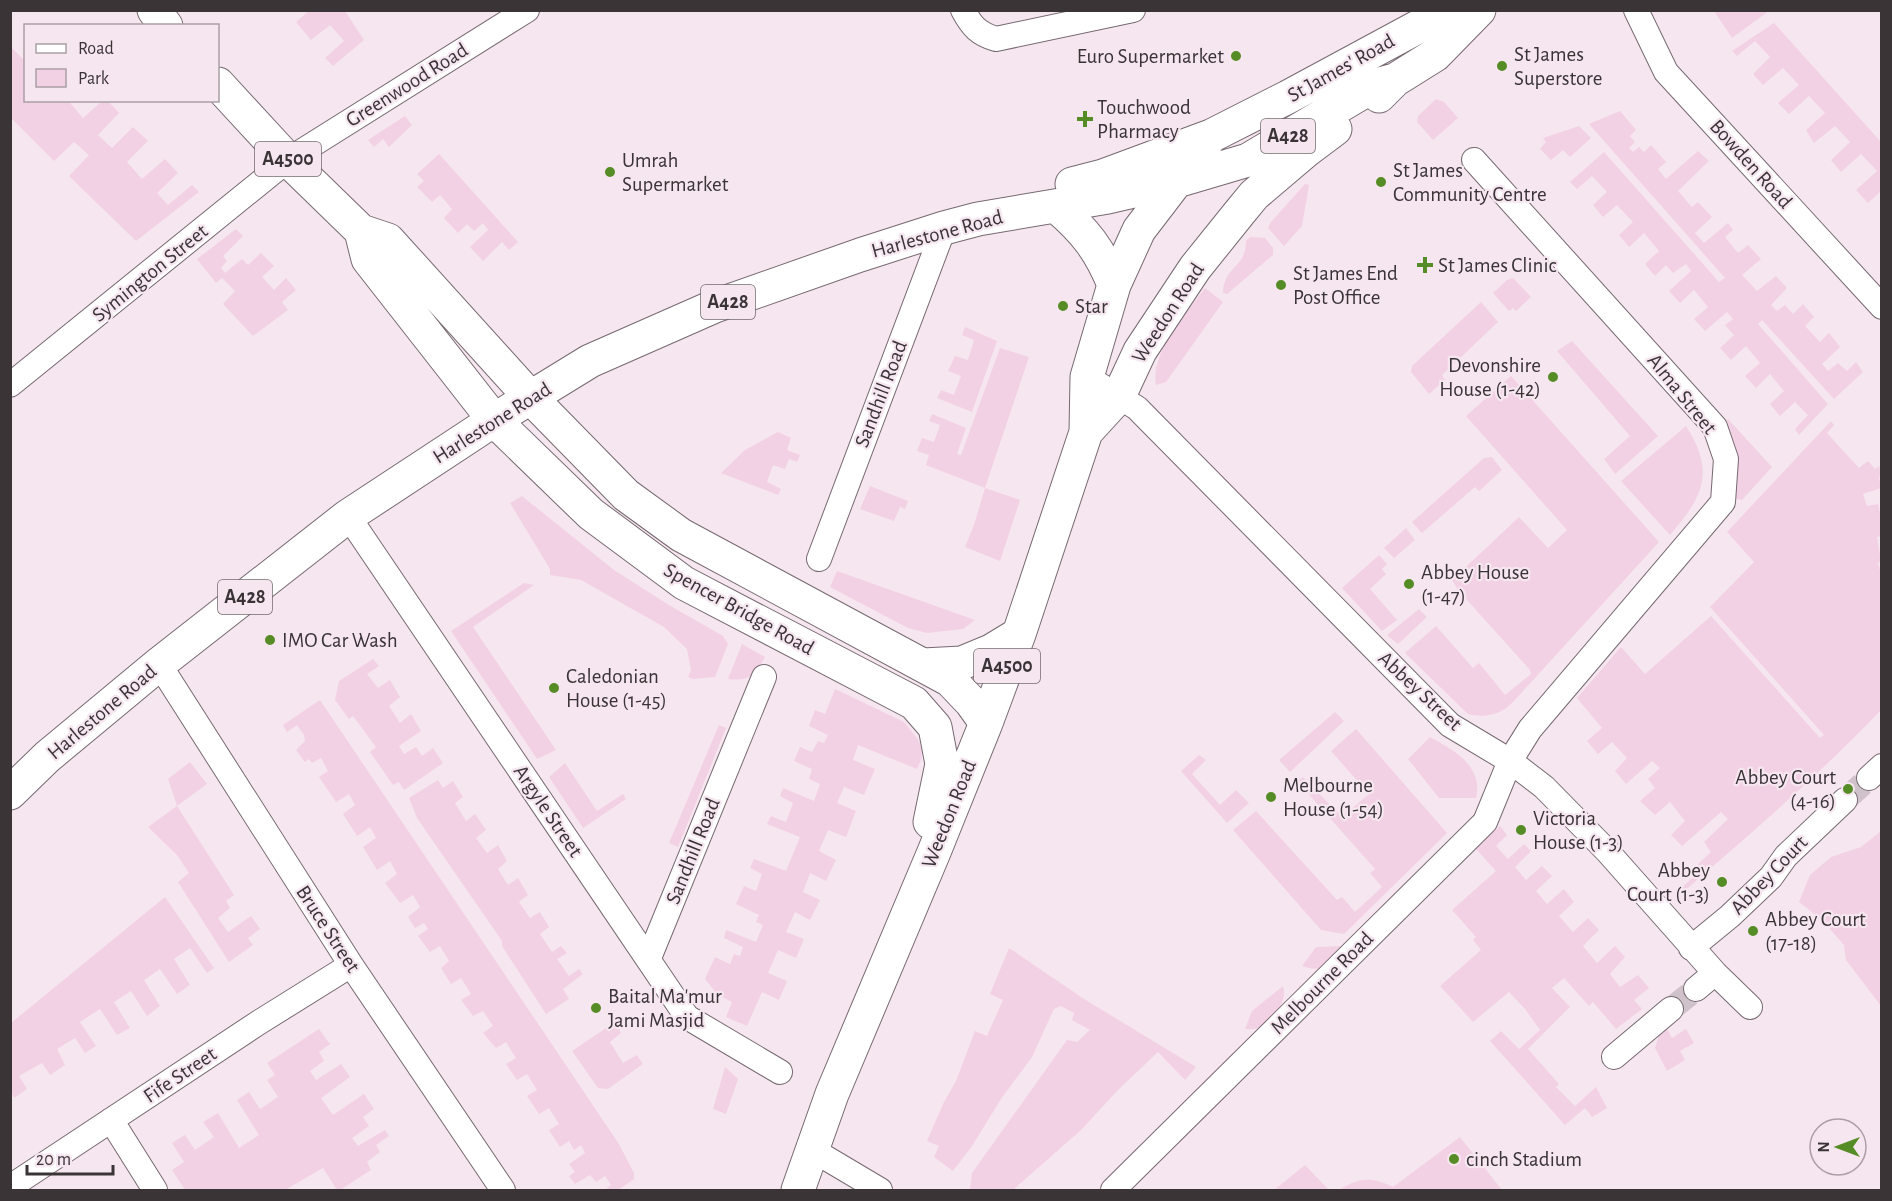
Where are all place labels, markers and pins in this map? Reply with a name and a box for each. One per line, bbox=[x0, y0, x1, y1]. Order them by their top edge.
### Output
place label: St James Superstore bbox=[1514, 44, 1603, 89]
place label: Euro Supermarket bbox=[1077, 46, 1224, 67]
marker: Euro Supermarket bbox=[1229, 49, 1243, 63]
marker: St James Superstore bbox=[1495, 59, 1509, 73]
place label: Touchwood Pharmacy bbox=[1097, 97, 1191, 142]
marker: Touchwood Pharmacy bbox=[1078, 112, 1092, 126]
place label: Umrah Supermarket bbox=[622, 150, 729, 195]
place label: St James Community Centre bbox=[1393, 160, 1547, 205]
marker: Umrah Supermarket bbox=[603, 165, 617, 179]
marker: St James Community Centre bbox=[1374, 175, 1388, 189]
place label: St James Clinic bbox=[1438, 255, 1557, 276]
marker: St James Clinic bbox=[1416, 256, 1434, 274]
place label: St James End Post Office bbox=[1293, 263, 1398, 308]
marker: St James End Post Office bbox=[1274, 278, 1288, 292]
place label: Star bbox=[1075, 296, 1108, 317]
marker: Star bbox=[1056, 299, 1070, 313]
place label: Devonshire House (1-42) bbox=[1439, 355, 1541, 400]
marker: Devonshire House (1-42) bbox=[1546, 370, 1560, 384]
place label: Abbey House (1-47) bbox=[1421, 562, 1529, 607]
marker: Abbey House (1-47) bbox=[1402, 577, 1416, 591]
place label: IMO Car Wash bbox=[282, 630, 398, 651]
marker: IMO Car Wash bbox=[263, 633, 277, 647]
place label: Caledonian House (1-45) bbox=[566, 666, 667, 711]
marker: Caledonian House (1-45) bbox=[547, 681, 561, 695]
place label: Abbey Court (4-16) bbox=[1735, 767, 1836, 812]
place label: Melbourne House (1-54) bbox=[1283, 775, 1384, 820]
marker: Abbey Court (4-16) bbox=[1841, 782, 1855, 796]
marker: Melbourne House (1-54) bbox=[1264, 790, 1278, 804]
place label: Victoria House (1-3) bbox=[1533, 808, 1624, 853]
marker: Victoria House (1-3) bbox=[1514, 823, 1528, 837]
place label: Abbey Court (1-3) bbox=[1627, 860, 1710, 905]
marker: Abbey Court (1-3) bbox=[1715, 875, 1729, 889]
place label: Abbey Court (17-18) bbox=[1765, 909, 1866, 954]
marker: Abbey Court (17-18) bbox=[1746, 924, 1760, 938]
place label: Baital Ma'mur Jami Masjid bbox=[608, 986, 722, 1031]
marker: Baital Ma'mur Jami Masjid bbox=[589, 1001, 603, 1015]
place label: cinch Stadium bbox=[1466, 1149, 1582, 1170]
marker: cinch Stadium bbox=[1447, 1152, 1461, 1166]

